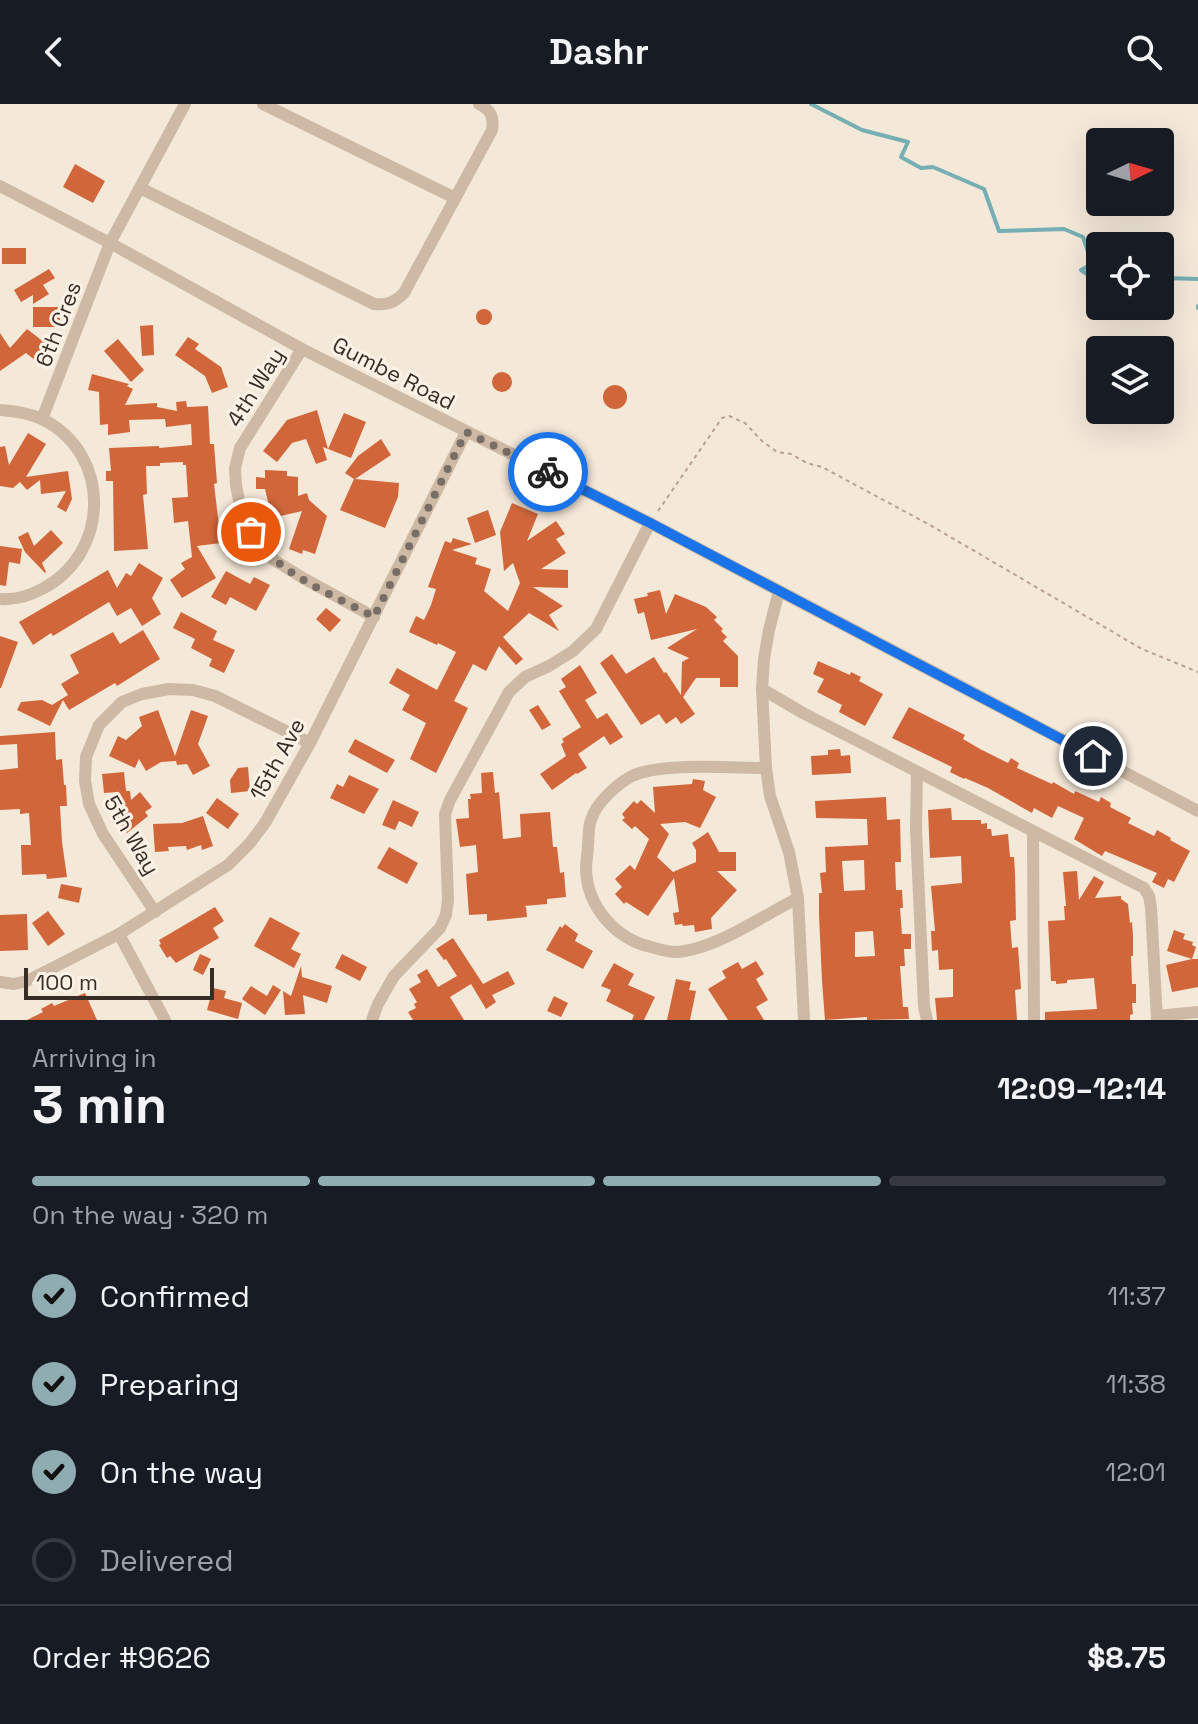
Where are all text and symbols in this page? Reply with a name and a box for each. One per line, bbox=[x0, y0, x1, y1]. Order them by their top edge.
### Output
text: Dashr bbox=[549, 29, 649, 75]
icon: back bbox=[32, 30, 76, 74]
icon: search bbox=[1122, 30, 1166, 74]
north arrow bbox=[1086, 128, 1174, 216]
map controls bbox=[1086, 128, 1174, 424]
button: locate bbox=[1086, 232, 1174, 320]
street label: 6th Cres bbox=[29, 277, 87, 371]
street label: Gumbe Road bbox=[328, 330, 460, 416]
button: layers bbox=[1086, 336, 1174, 424]
street label: 4th Way bbox=[220, 342, 290, 432]
courier bbox=[508, 432, 588, 512]
icon: bike bbox=[526, 450, 570, 494]
pin bbox=[217, 498, 285, 566]
icon: bag bbox=[229, 510, 273, 554]
street label: 15th Ave bbox=[243, 713, 311, 805]
pin bbox=[1059, 722, 1127, 790]
icon: home bbox=[1071, 734, 1115, 778]
street label: 5th Way bbox=[98, 790, 166, 880]
scale bar bbox=[24, 964, 214, 1000]
text: 100 m bbox=[36, 968, 98, 996]
text: Arriving in bbox=[32, 1041, 156, 1075]
text: 12:09–12:14 bbox=[997, 1069, 1166, 1108]
text: 3 min bbox=[32, 1072, 167, 1138]
text: On the way · 320 m bbox=[32, 1198, 268, 1232]
icon: check bbox=[32, 1274, 76, 1318]
text: Confirmed bbox=[100, 1277, 250, 1316]
text: 11:37 bbox=[1107, 1279, 1166, 1313]
icon: check bbox=[32, 1362, 76, 1406]
text: Preparing bbox=[100, 1365, 239, 1404]
text: 11:38 bbox=[1106, 1367, 1166, 1401]
icon: check bbox=[32, 1450, 76, 1494]
text: On the way bbox=[100, 1453, 263, 1492]
text: 12:01 bbox=[1105, 1455, 1166, 1489]
text: Delivered bbox=[100, 1541, 234, 1580]
text: Order #9626 bbox=[32, 1638, 211, 1677]
text: $8.75 bbox=[1087, 1638, 1166, 1677]

